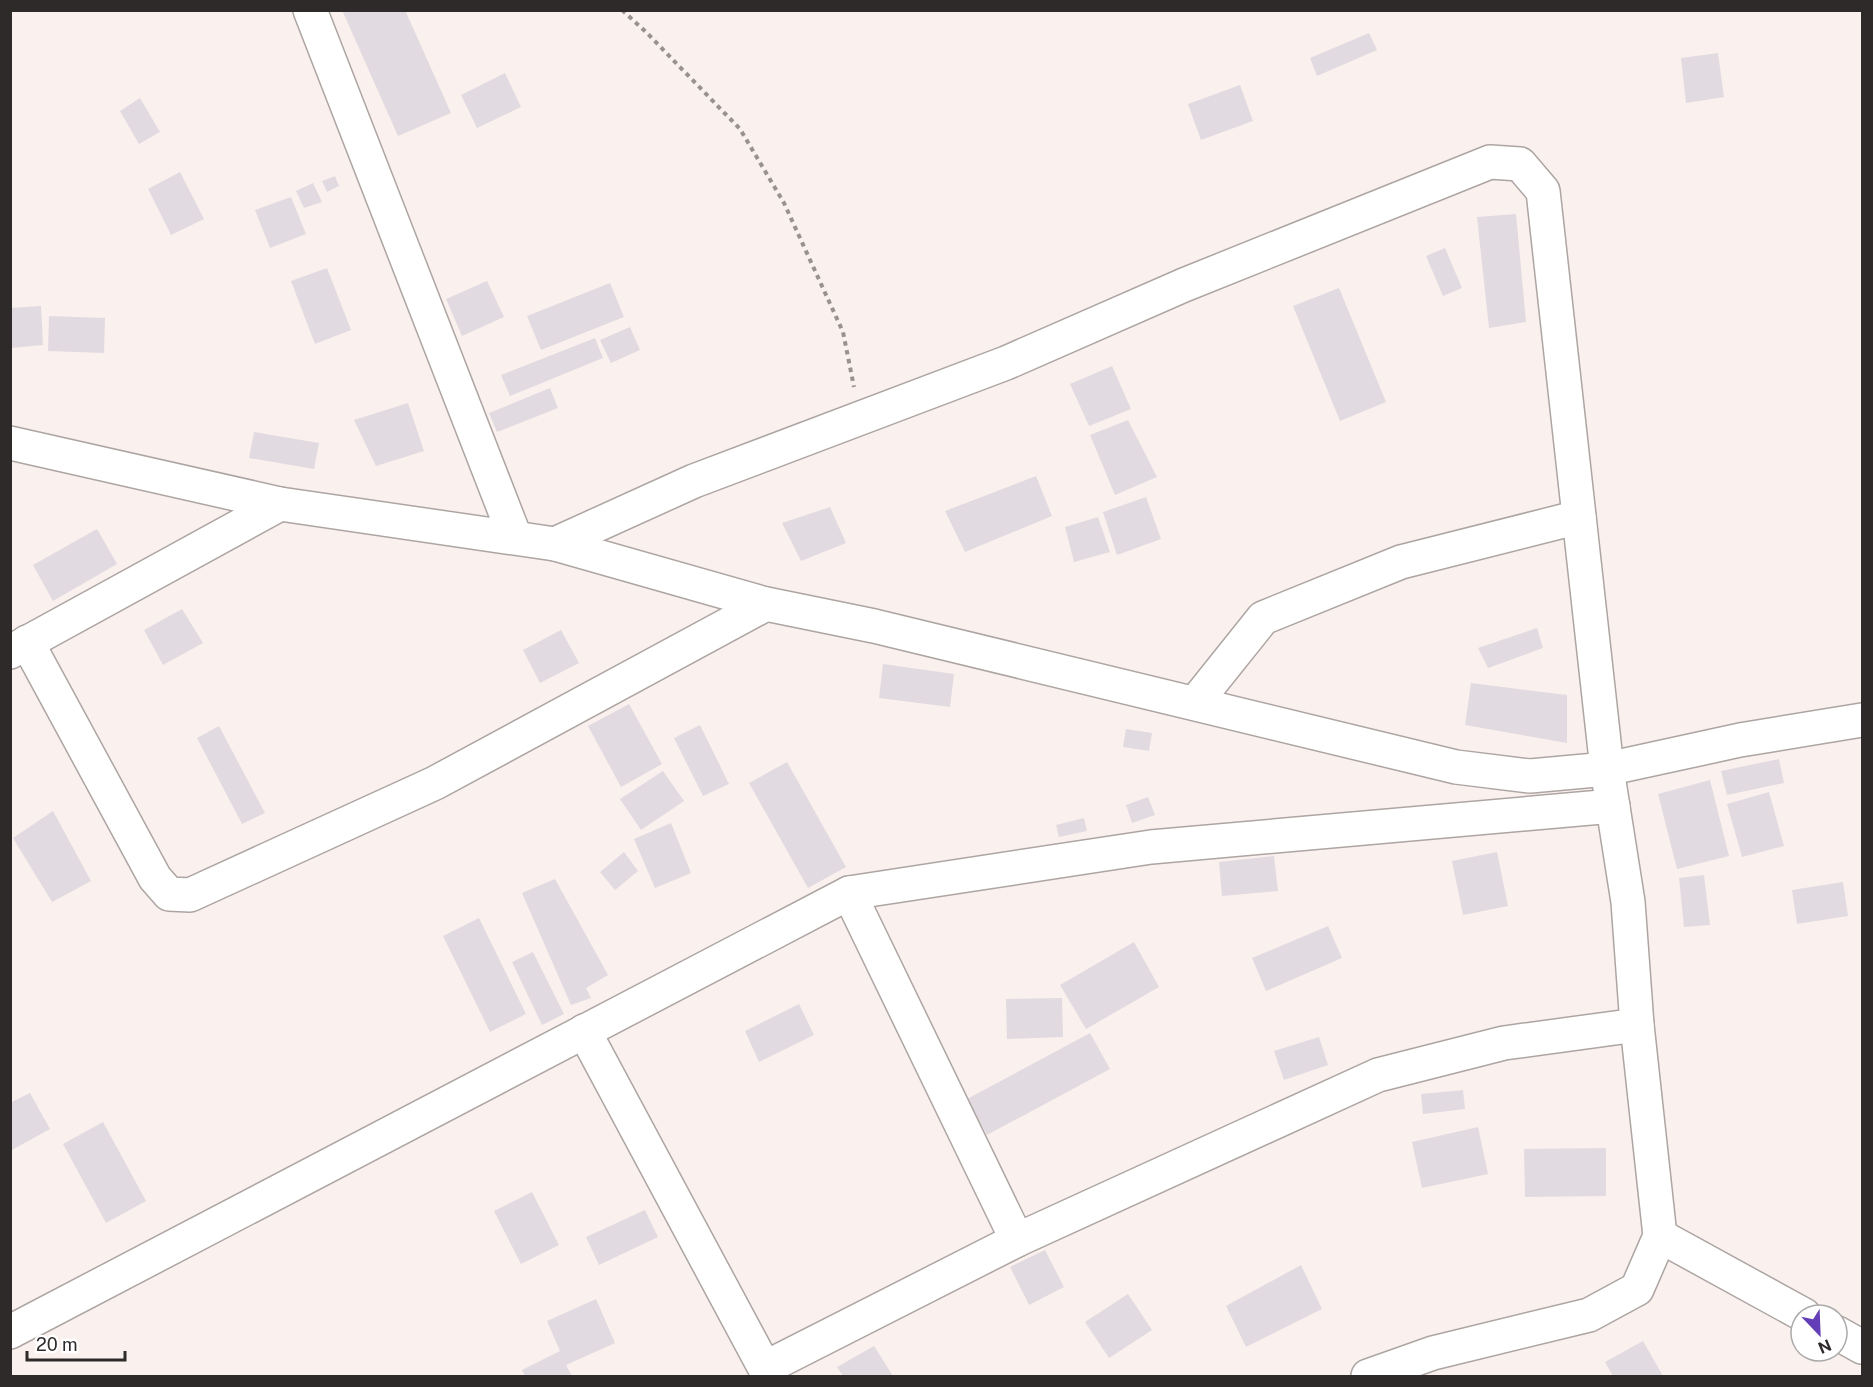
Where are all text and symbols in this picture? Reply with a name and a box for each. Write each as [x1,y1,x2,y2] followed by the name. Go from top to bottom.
[1789,1303,1849,1363] north arrow
[27,1324,124,1362] scale bar
[36,1334,78,1355] text: 20 m
[1815,1335,1834,1358] text: N

